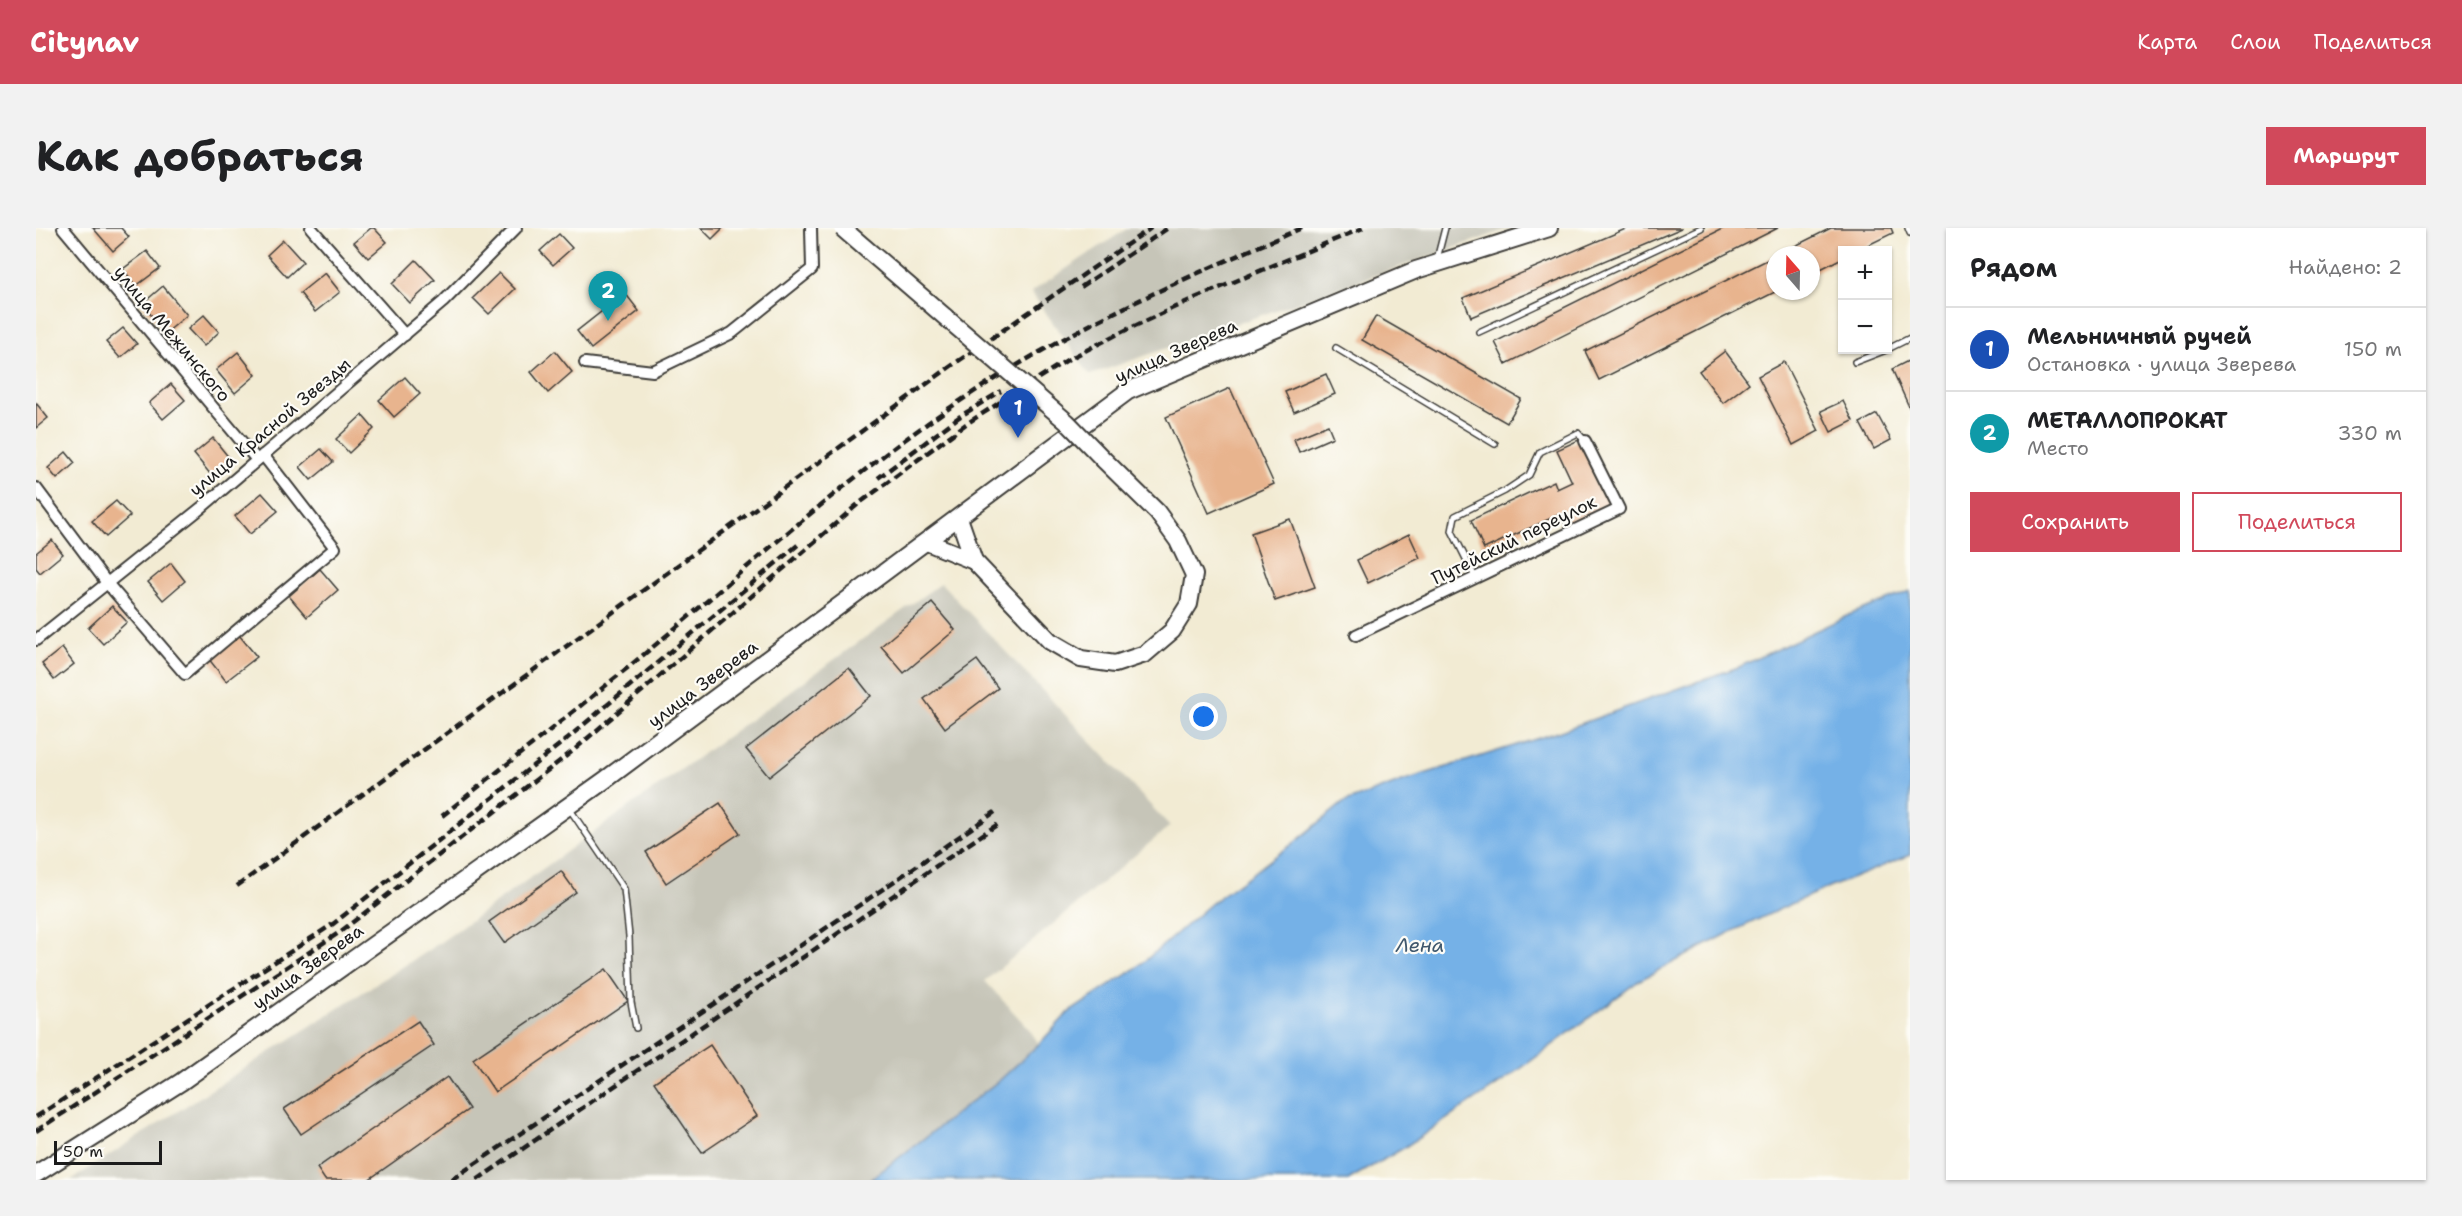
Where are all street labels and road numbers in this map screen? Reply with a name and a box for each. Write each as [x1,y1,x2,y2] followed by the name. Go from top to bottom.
[108,261,236,407] street label: улица Межинского
[1111,313,1241,389] street label: улица Зверева
[184,352,356,502] street label: улица Красной Звезды
[1428,489,1601,590] street label: Путейский переулок
[643,635,763,733] street label: улица Зверева
[248,919,368,1015] street label: улица Зверева

